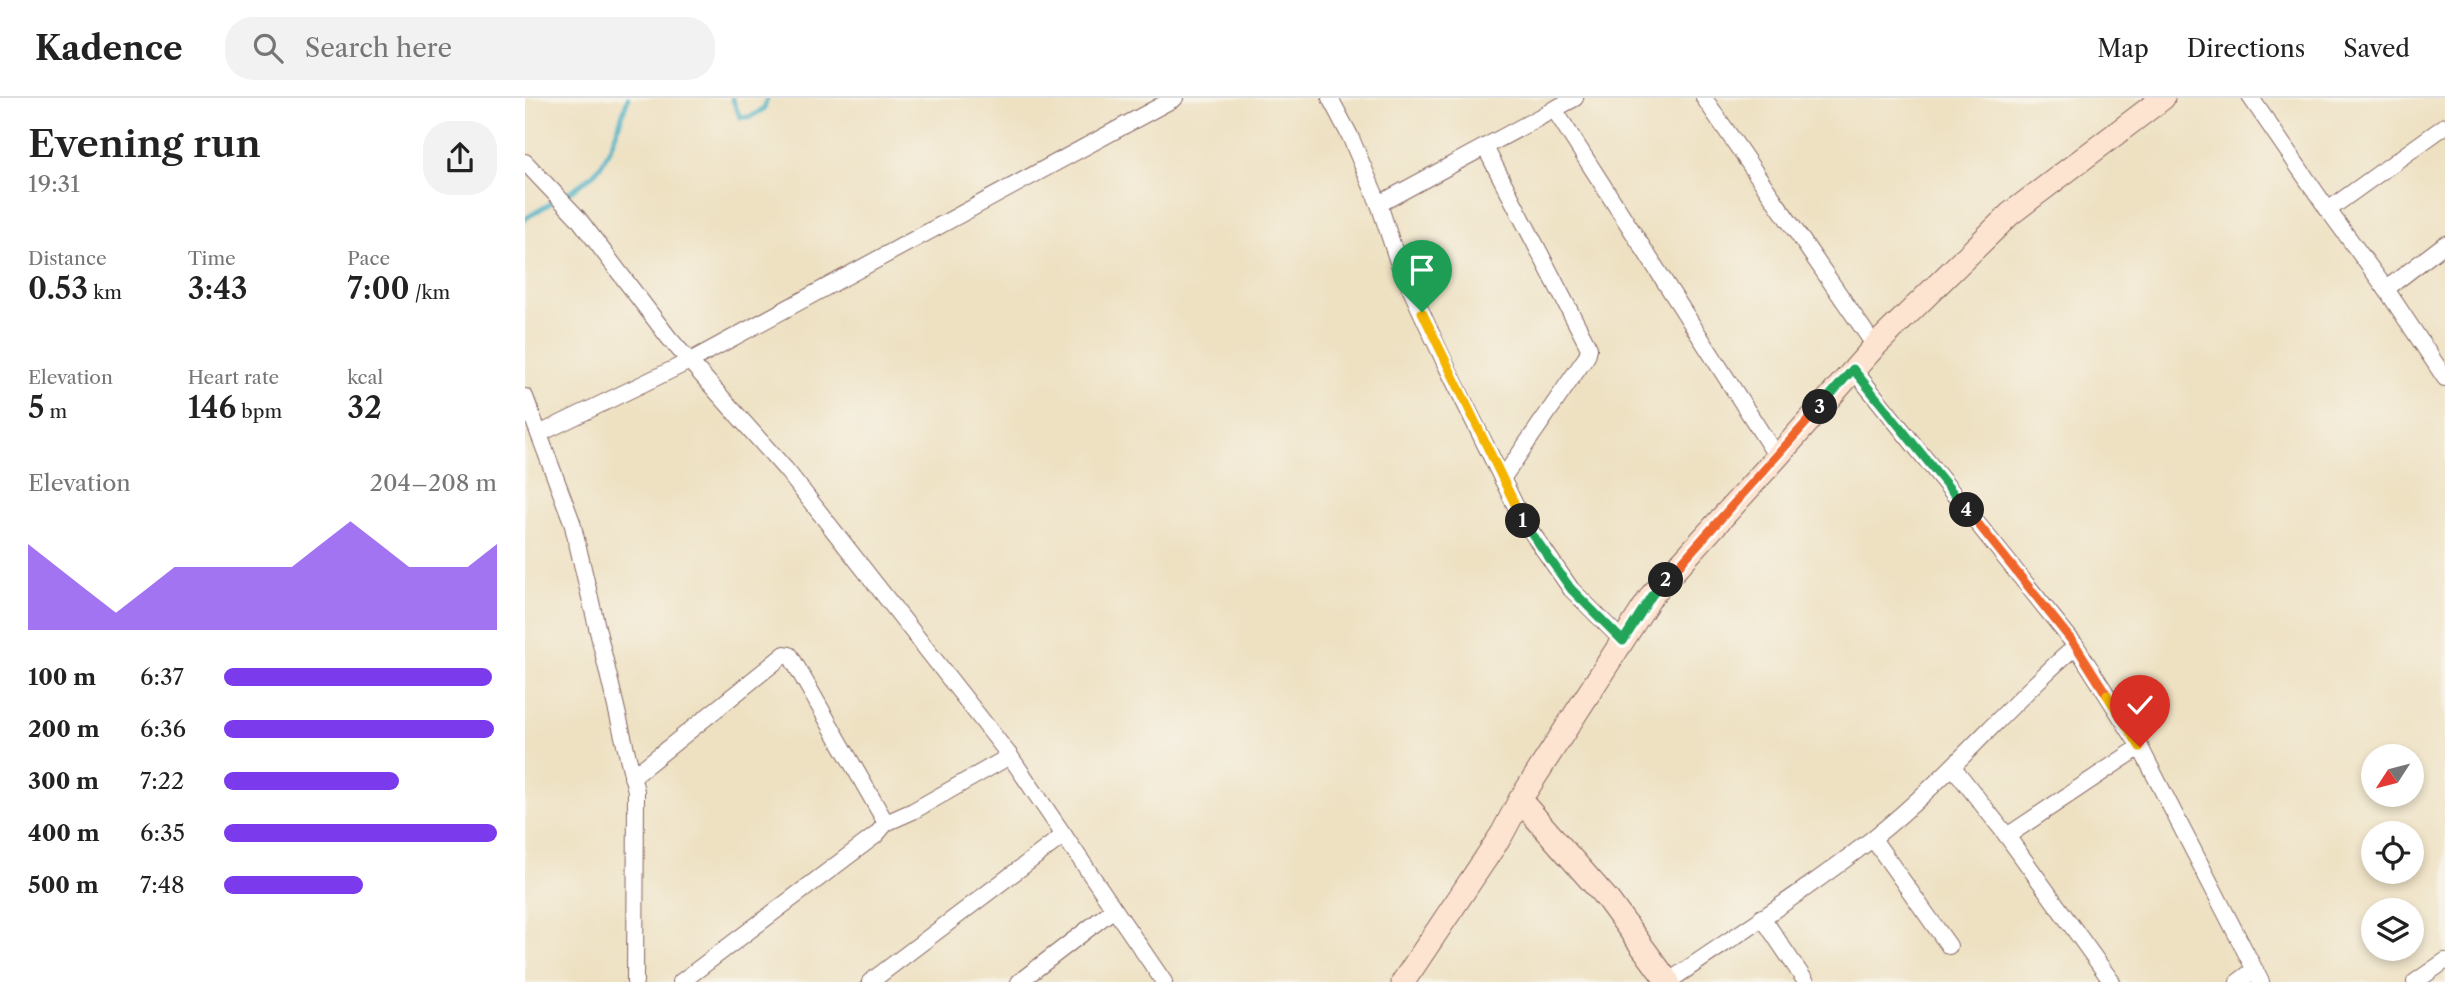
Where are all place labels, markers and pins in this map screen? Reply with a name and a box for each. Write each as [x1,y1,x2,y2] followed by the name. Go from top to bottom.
[1392,240,1452,312] pin
[1803,390,1837,424] pin: 3
[1949,492,1985,528] pin: 4
[1506,504,1541,538] pin: 1
[1649,562,1683,598] pin: 2
[2110,675,2170,747] pin

